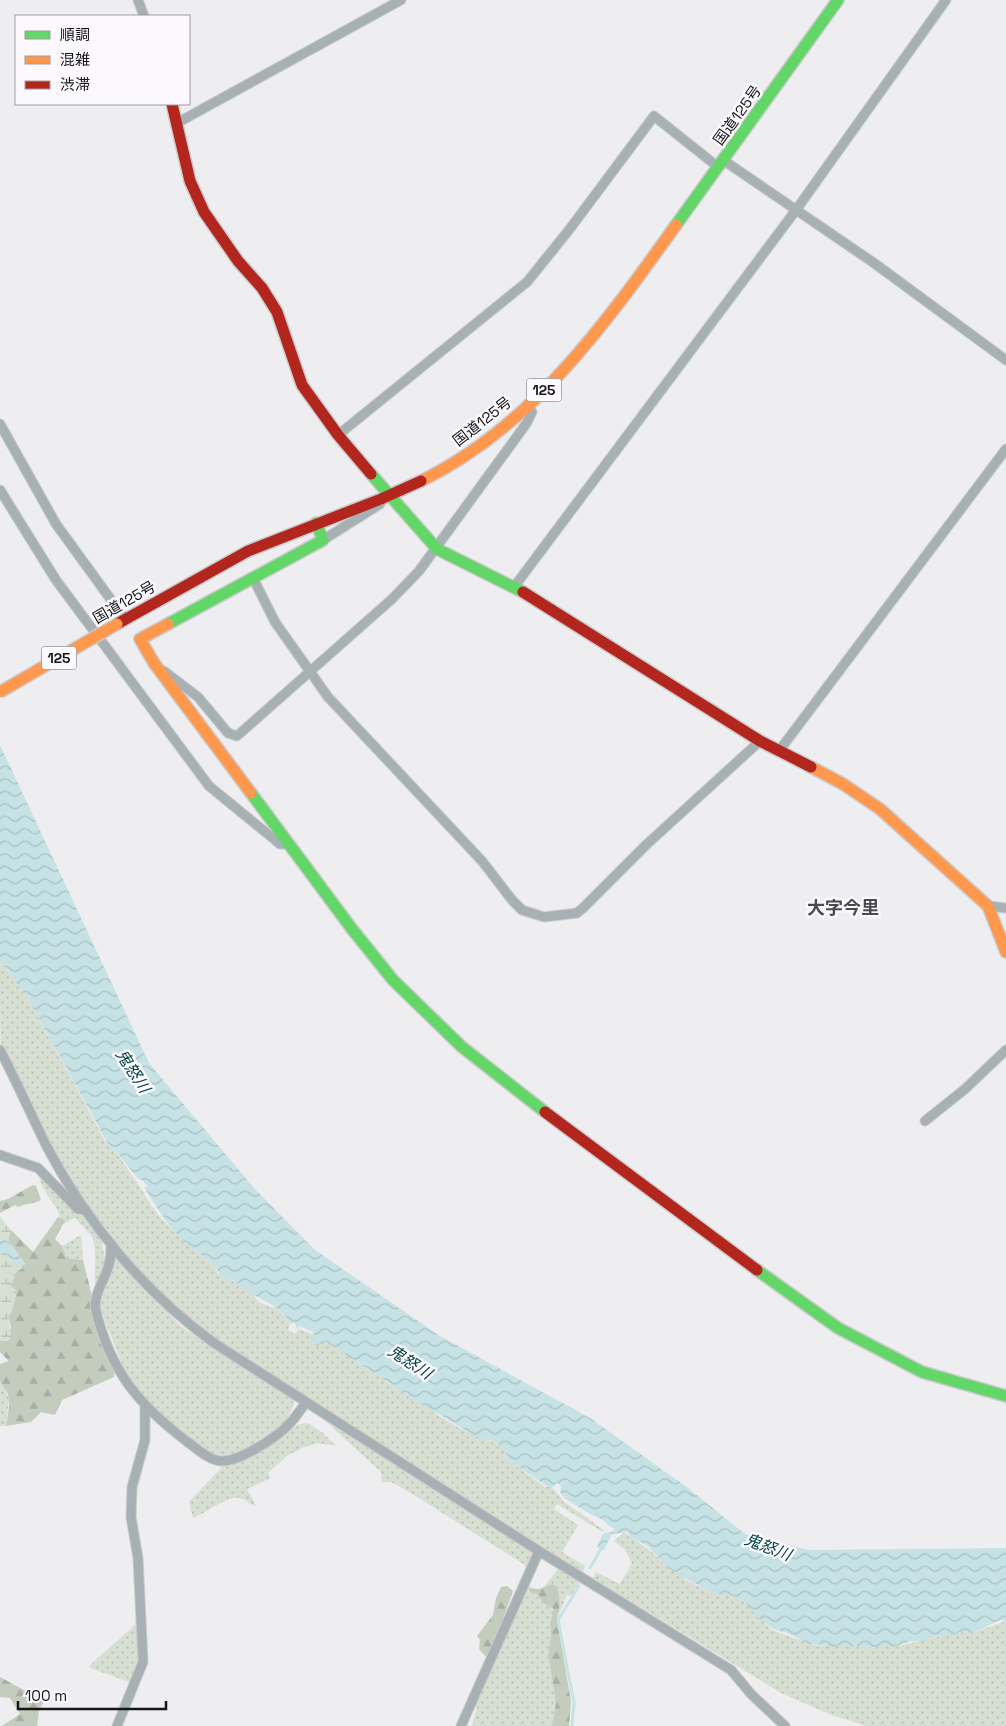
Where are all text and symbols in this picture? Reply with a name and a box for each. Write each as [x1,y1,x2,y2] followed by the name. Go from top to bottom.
[15,15,190,105] legend
[60,25,90,44] text: 順調
[60,50,90,69] text: 混雑
[60,75,90,94] text: 渋滞
[709,81,765,149] street label: 国道125号
[526,378,562,402] road number: 125
[449,392,515,450] street label: 国道125号
[89,576,159,628] street label: 国道125号
[42,646,76,670] road number: 125
[807,896,879,919] district label: 大字今里
[111,1045,156,1099] water label: 鬼怒川
[384,1340,438,1385] water label: 鬼怒川
[742,1529,796,1566] water label: 鬼怒川
[18,1678,165,1710] scale bar
[25,1686,67,1705] text: 100 m

